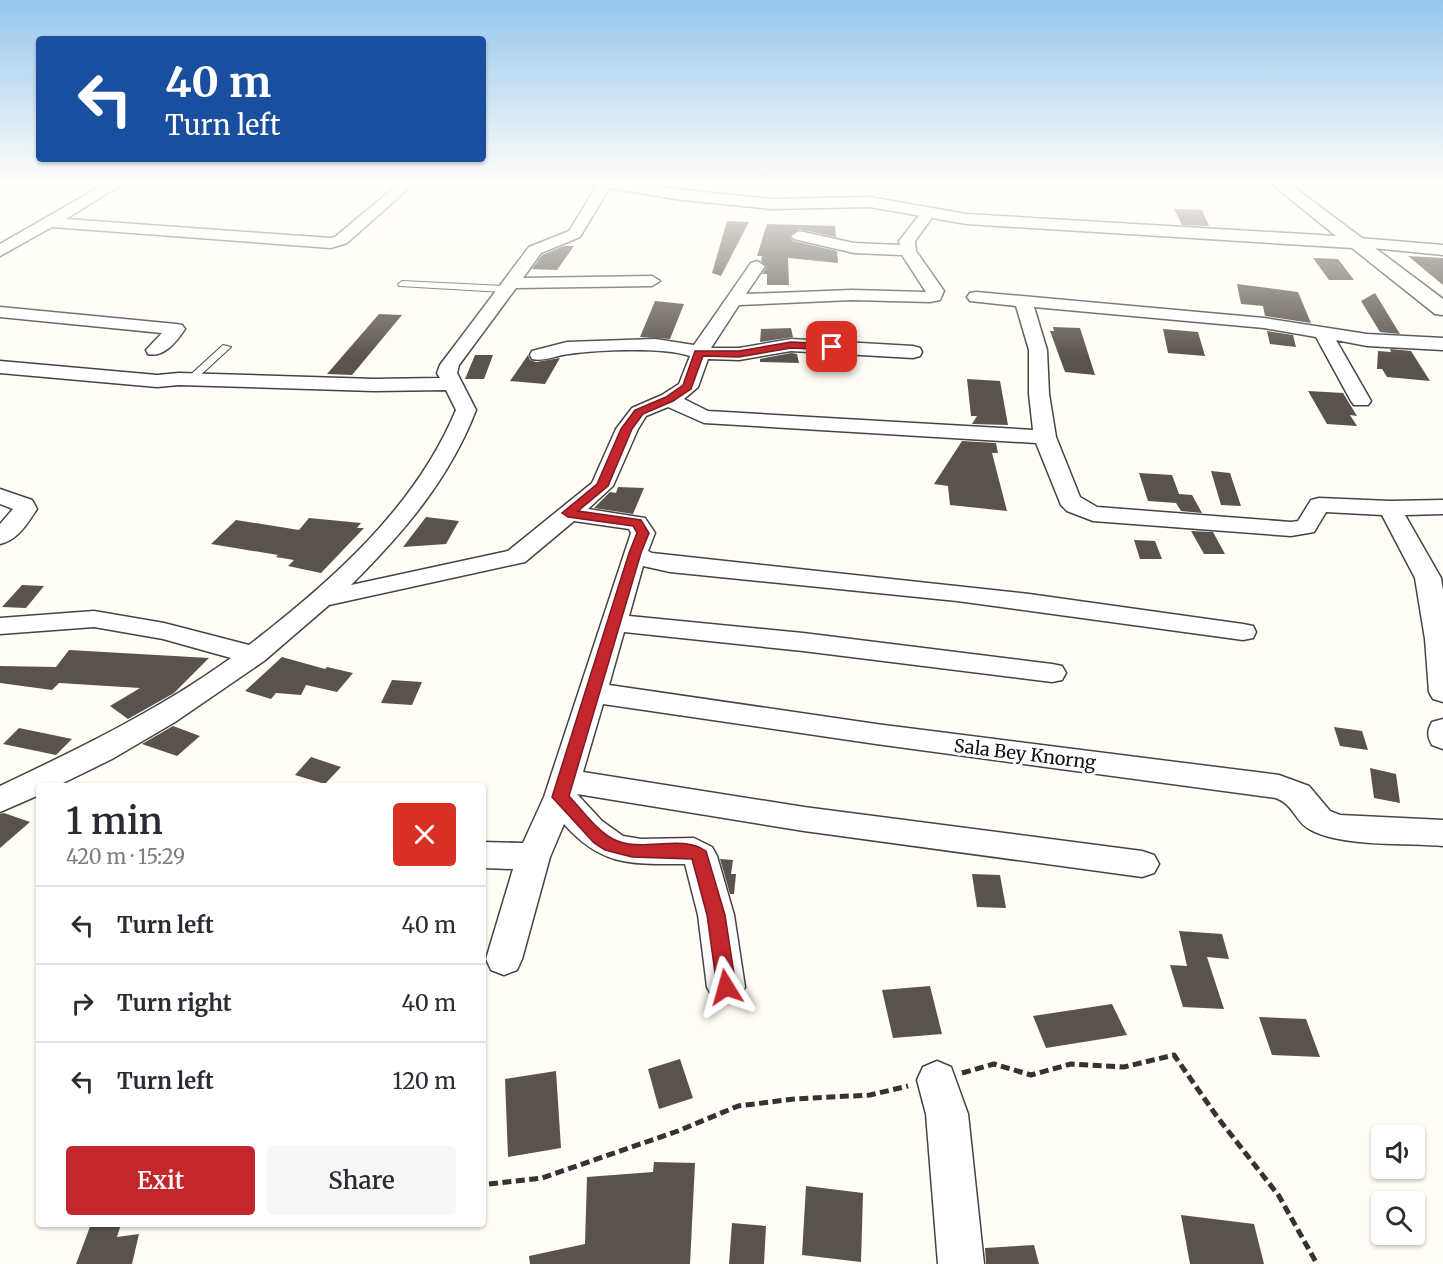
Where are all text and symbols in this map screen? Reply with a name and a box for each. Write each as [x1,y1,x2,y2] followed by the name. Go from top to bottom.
[165,56,271,108] text: 40 m
[66,60,144,138] icon: left
[165,108,280,142] text: Turn left
[806,321,857,372] pin
[815,330,848,363] icon: arrive
[953,734,1097,774] street label: Sala Bey Knorng
[66,799,163,844] text: 1 min
[393,803,456,866] button: close
[66,844,185,869] text: 420 m · 15:29
[66,909,99,942] icon: left
[117,911,214,939] text: Turn left
[401,911,456,939] text: 40 m
[694,955,758,1019] position arrow
[66,987,99,1020] icon: right
[117,989,231,1017] text: Turn right
[401,989,456,1017] text: 40 m
[66,1065,99,1098] icon: left
[117,1067,214,1095] text: Turn left
[392,1067,456,1095] text: 120 m
[1371,1125,1425,1245] map controls
[1371,1125,1425,1179] button: sound
[66,1146,255,1215] button: Exit
[267,1146,456,1215] button: Share
[1371,1191,1425,1245] button: search

